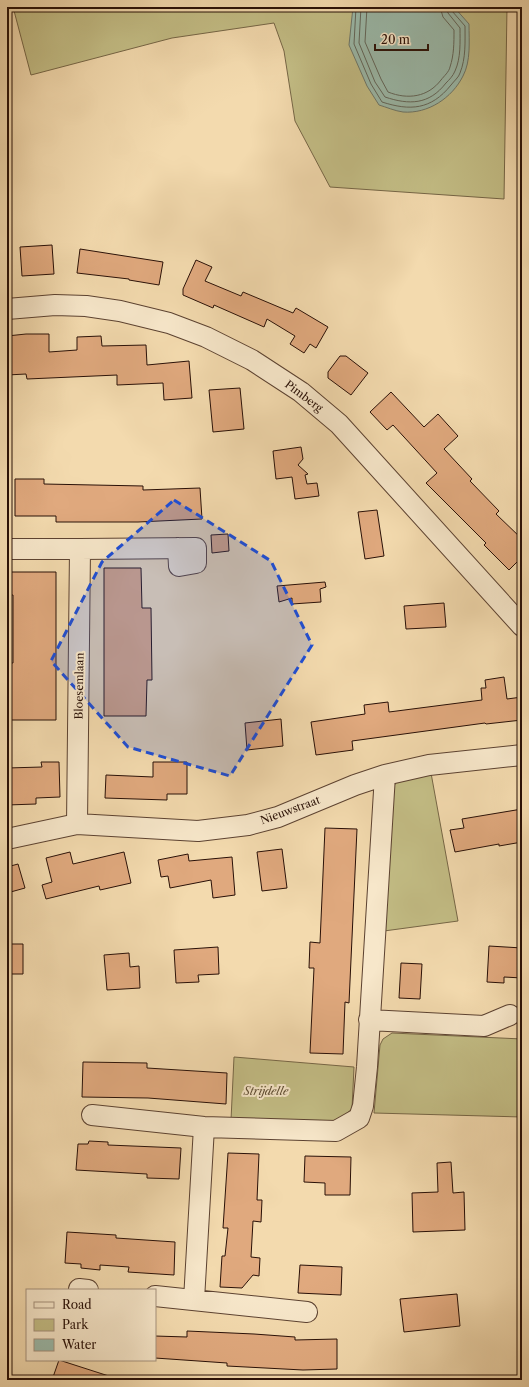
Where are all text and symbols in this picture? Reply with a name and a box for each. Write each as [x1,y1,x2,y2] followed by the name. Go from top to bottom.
[375,26,428,52] scale bar
[381,32,410,47] text: 20 m
[282,377,326,415] street label: Pimberg
[71,652,87,719] street label: Bloesemlaan
[258,793,322,827] street label: Nieuwstraat
[243,1084,289,1098] park label: Strijdelle
[26,1289,156,1361] legend
[62,1297,92,1312] text: Road
[62,1317,89,1332] text: Park
[61,1337,96,1352] text: Water

